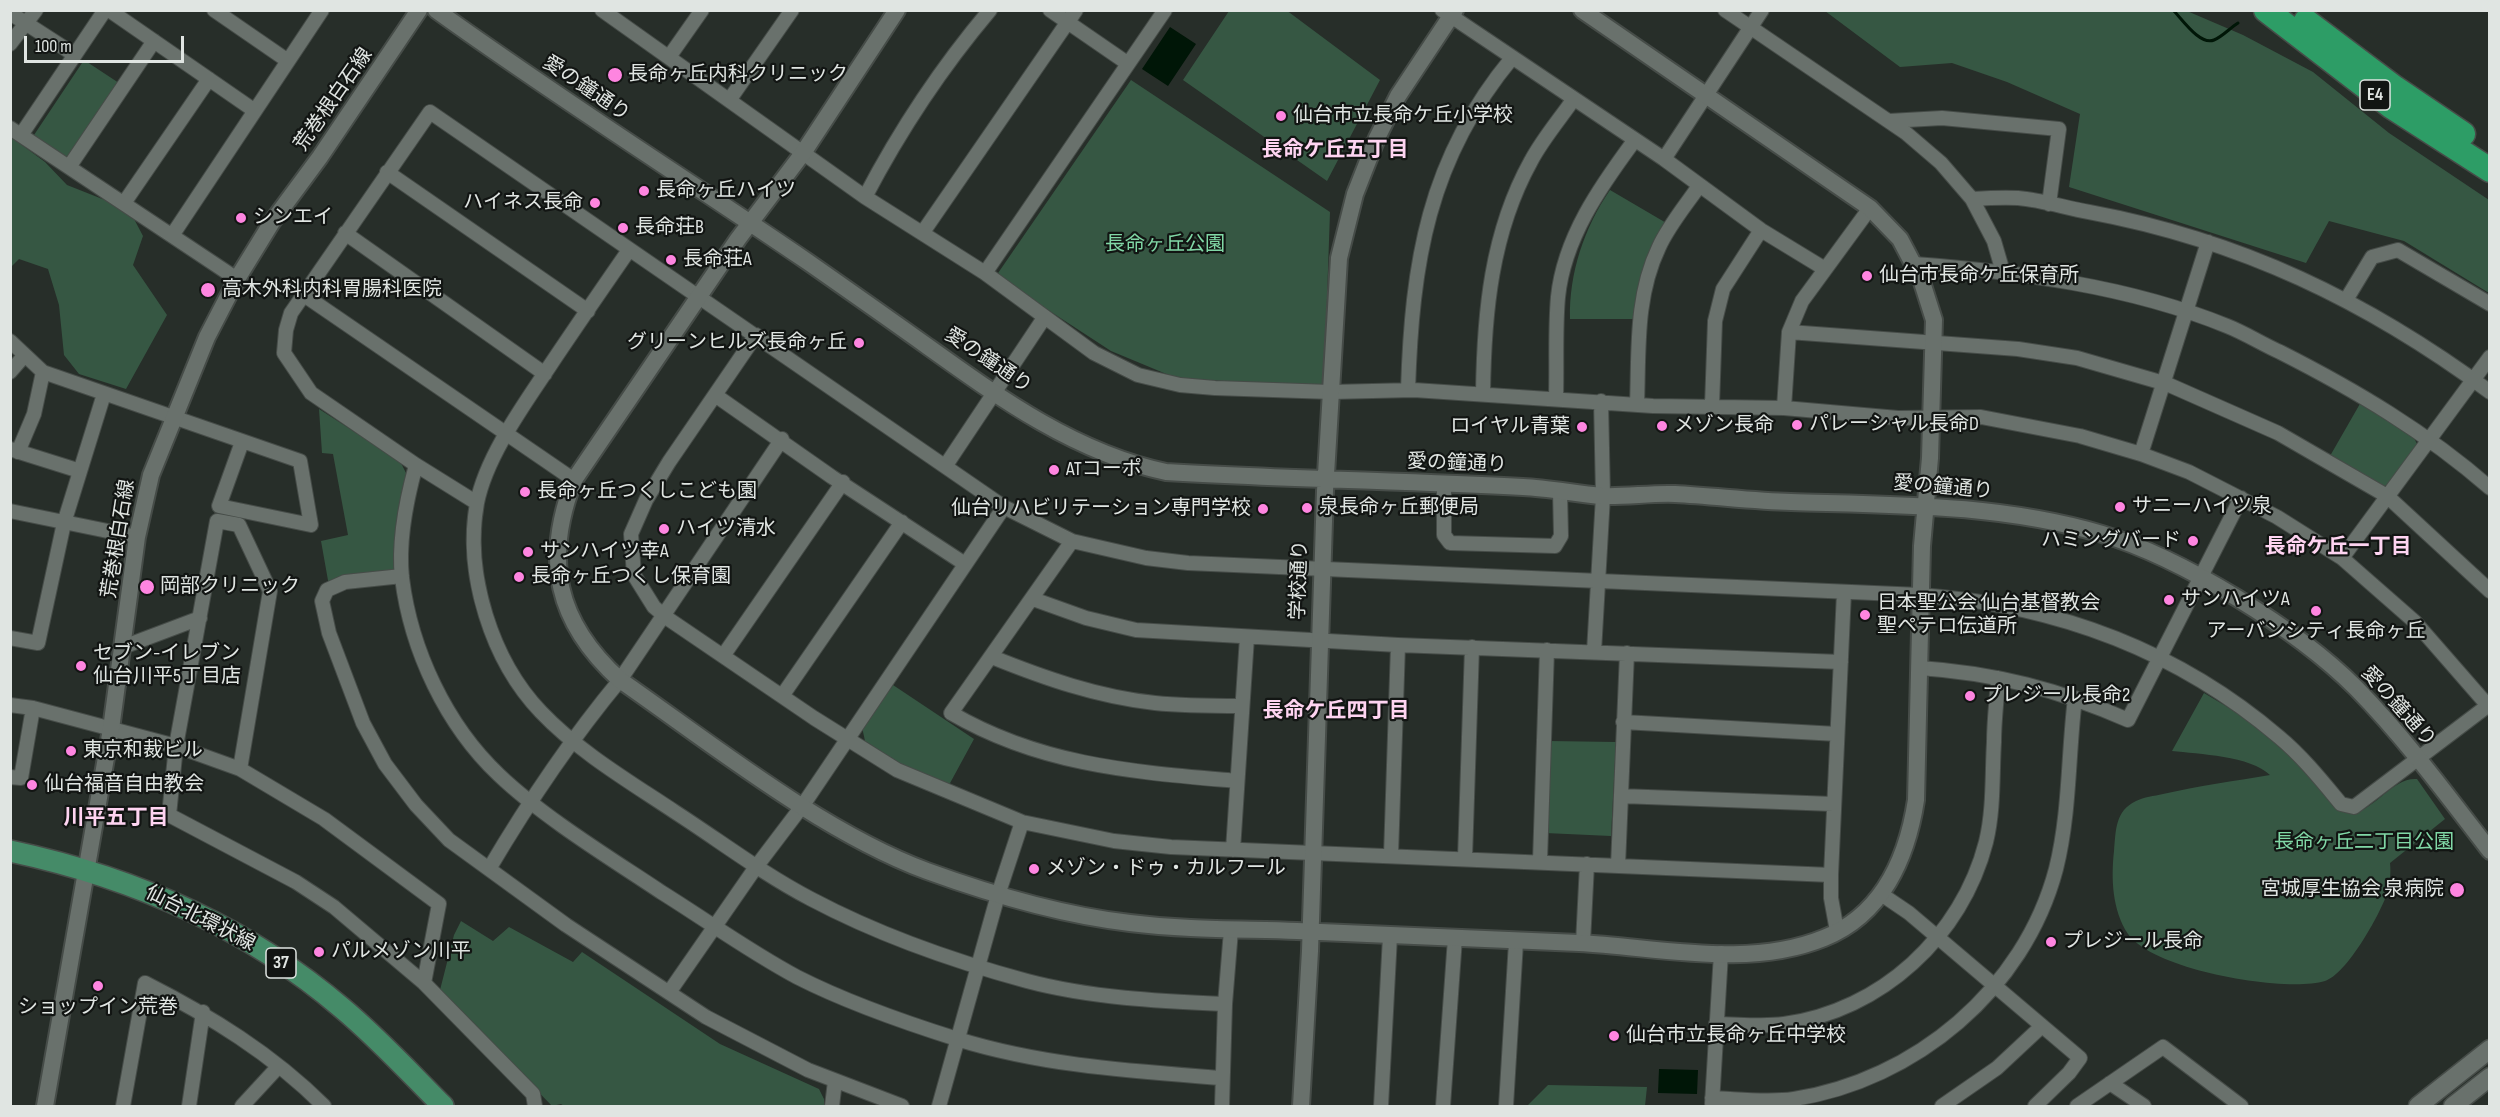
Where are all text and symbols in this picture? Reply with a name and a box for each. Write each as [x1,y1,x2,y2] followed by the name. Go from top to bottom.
[27,24,188,62] scale bar
[35,36,72,57] text: 100 m
[290,44,378,156] street label: 荒巻根白石線
[538,51,634,127] street label: 愛の鐘通り
[628,63,848,87] place label: 長命ヶ丘内科クリニック
[606,66,624,84] marker: 長命ヶ丘内科クリニック
[2360,80,2390,110] road number: E4
[1293,104,1513,128] place label: 仙台市立長命ケ丘小学校
[1274,109,1288,123] marker: 仙台市立長命ケ丘小学校
[1262,138,1408,164] district label: 長命ケ丘五丁目
[656,179,796,203] place label: 長命ヶ丘ハイツ
[637,184,651,198] marker: 長命ヶ丘ハイツ
[463,191,583,215] place label: ハイネス長命
[588,196,602,210] marker: ハイネス長命
[253,206,333,230] place label: シンエイ
[234,211,248,225] marker: シンエイ
[635,216,704,240] place label: 長命荘B
[616,221,630,235] marker: 長命荘B
[1105,233,1225,257] park label: 長命ヶ丘公園
[683,248,752,272] place label: 長命荘A
[664,253,678,267] marker: 長命荘A
[1879,264,2079,288] place label: 仙台市長命ケ丘保育所
[1860,269,1874,283] marker: 仙台市長命ケ丘保育所
[222,278,442,302] place label: 高木外科内科胃腸科医院
[199,281,217,299] marker: 高木外科内科胃腸科医院
[940,323,1036,399] street label: 愛の鐘通り
[627,331,847,355] place label: グリーンヒルズ長命ヶ丘
[852,336,866,350] marker: グリーンヒルズ長命ヶ丘
[1809,413,1979,437] place label: パレーシャル長命D
[1674,414,1774,438] place label: メゾン長命
[1450,415,1570,439] place label: ロイヤル青葉
[1790,418,1804,432] marker: パレーシャル長命D
[1655,419,1669,433] marker: メゾン長命
[1575,420,1589,434] marker: ロイヤル青葉
[1407,450,1507,478] street label: 愛の鐘通り
[1066,458,1142,482] place label: ATコーポ
[1047,463,1061,477] marker: ATコーポ
[1892,472,1994,504] street label: 愛の鐘通り
[98,478,140,600] street label: 荒巻根白石線
[537,480,757,504] place label: 長命ヶ丘つくしこども園
[518,485,532,499] marker: 長命ヶ丘つくしこども園
[2132,495,2272,519] place label: サニーハイツ泉
[1319,496,1479,520] place label: 泉長命ヶ丘郵便局
[951,497,1251,521] place label: 仙台リハビリテーション専門学校
[2113,500,2127,514] marker: サニーハイツ泉
[1300,501,1314,515] marker: 泉長命ヶ丘郵便局
[1256,502,1270,516] marker: 仙台リハビリテーション専門学校
[676,517,776,541] place label: ハイツ清水
[657,522,671,536] marker: ハイツ清水
[2041,529,2181,553] place label: ハミングバード
[2186,534,2200,548] marker: ハミングバード
[2265,535,2411,561] district label: 長命ケ丘一丁目
[540,540,669,564] place label: サンハイツ幸A
[1287,540,1313,620] street label: 学校通り
[521,545,535,559] marker: サンハイツ幸A
[531,565,731,589] place label: 長命ヶ丘つくし保育園
[512,570,526,584] marker: 長命ヶ丘つくし保育園
[160,575,300,599] place label: 岡部クリニック
[138,578,156,596] marker: 岡部クリニック
[2181,588,2290,612] place label: サンハイツA
[1877,592,2100,639] place label: 日本聖公会 仙台基督教会 聖ペテロ伝道所
[2162,593,2176,607] marker: サンハイツA
[2309,604,2323,618] marker: アーバンシティ長命ヶ丘
[1858,608,1872,622] marker: 日本聖公会 仙台基督教会 聖ペテロ伝道所
[2207,620,2425,644] place label: アーバンシティ長命ヶ丘
[93,642,241,689] place label: セブン-イレブン 仙台川平5丁目店
[74,659,88,673] marker: セブン-イレブン 仙台川平5丁目店
[2356,662,2440,752] street label: 愛の鐘通り
[1982,684,2130,708] place label: プレジール長命2
[1963,689,1977,703] marker: プレジール長命2
[1263,699,1409,725] district label: 長命ケ丘四丁目
[83,739,203,763] place label: 東京和裁ビル
[64,744,78,758] marker: 東京和裁ビル
[44,773,204,797] place label: 仙台福音自由教会
[25,778,39,792] marker: 仙台福音自由教会
[64,806,168,832] district label: 川平五丁目
[2274,831,2454,855] park label: 長命ヶ丘二丁目公園
[1046,857,1286,881] place label: メゾン・ドゥ・カルフール
[1027,862,1041,876] marker: メゾン・ドゥ・カルフール
[2261,878,2444,902] place label: 宮城厚生協会 泉病院
[141,881,259,957] street label: 仙台北環状線
[2448,881,2466,899] marker: 宮城厚生協会 泉病院
[2063,930,2203,954] place label: プレジール長命
[2044,935,2058,949] marker: プレジール長命
[331,940,471,964] place label: パルメゾン川平
[312,945,326,959] marker: パルメゾン川平
[266,948,296,978] road number: 37
[91,979,105,993] marker: ショップイン荒巻
[18,996,178,1020] place label: ショップイン荒巻
[1626,1024,1846,1048] place label: 仙台市立長命ヶ丘中学校
[1607,1029,1621,1043] marker: 仙台市立長命ヶ丘中学校

